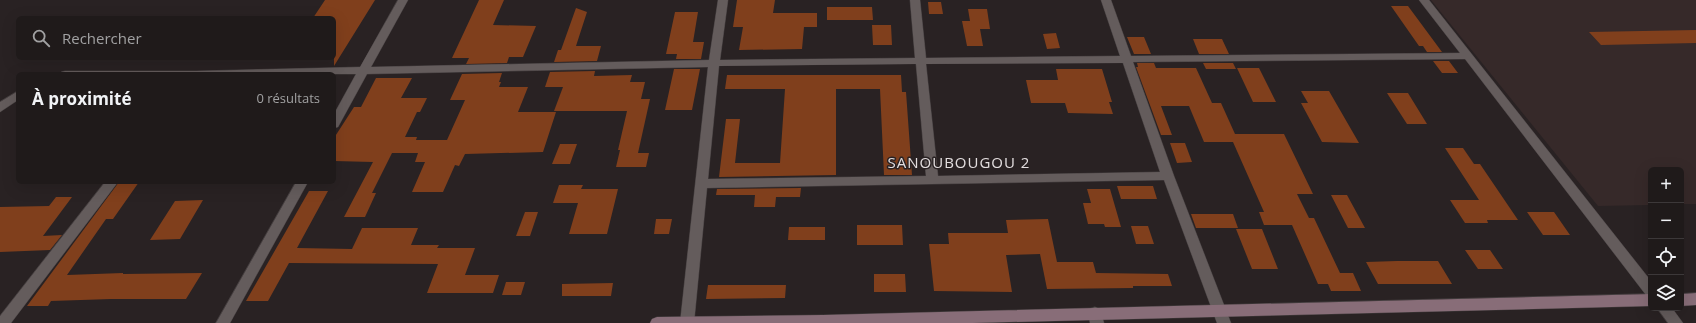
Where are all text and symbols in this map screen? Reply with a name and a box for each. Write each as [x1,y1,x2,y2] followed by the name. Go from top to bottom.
[16,16,336,60] search box
[30,27,52,49] icon: search
[62,28,142,48] text: Rechercher
[32,87,131,110] text: À proximité
[256,89,320,107] text: 0 résultats
[888,152,1030,172] district label: SANOUBOUGOU 2
[1648,167,1684,311] map controls
[1648,167,1684,203] button: +
[1648,203,1684,239] button: −
[1648,239,1684,275] button: locate
[1648,275,1684,311] button: layers

